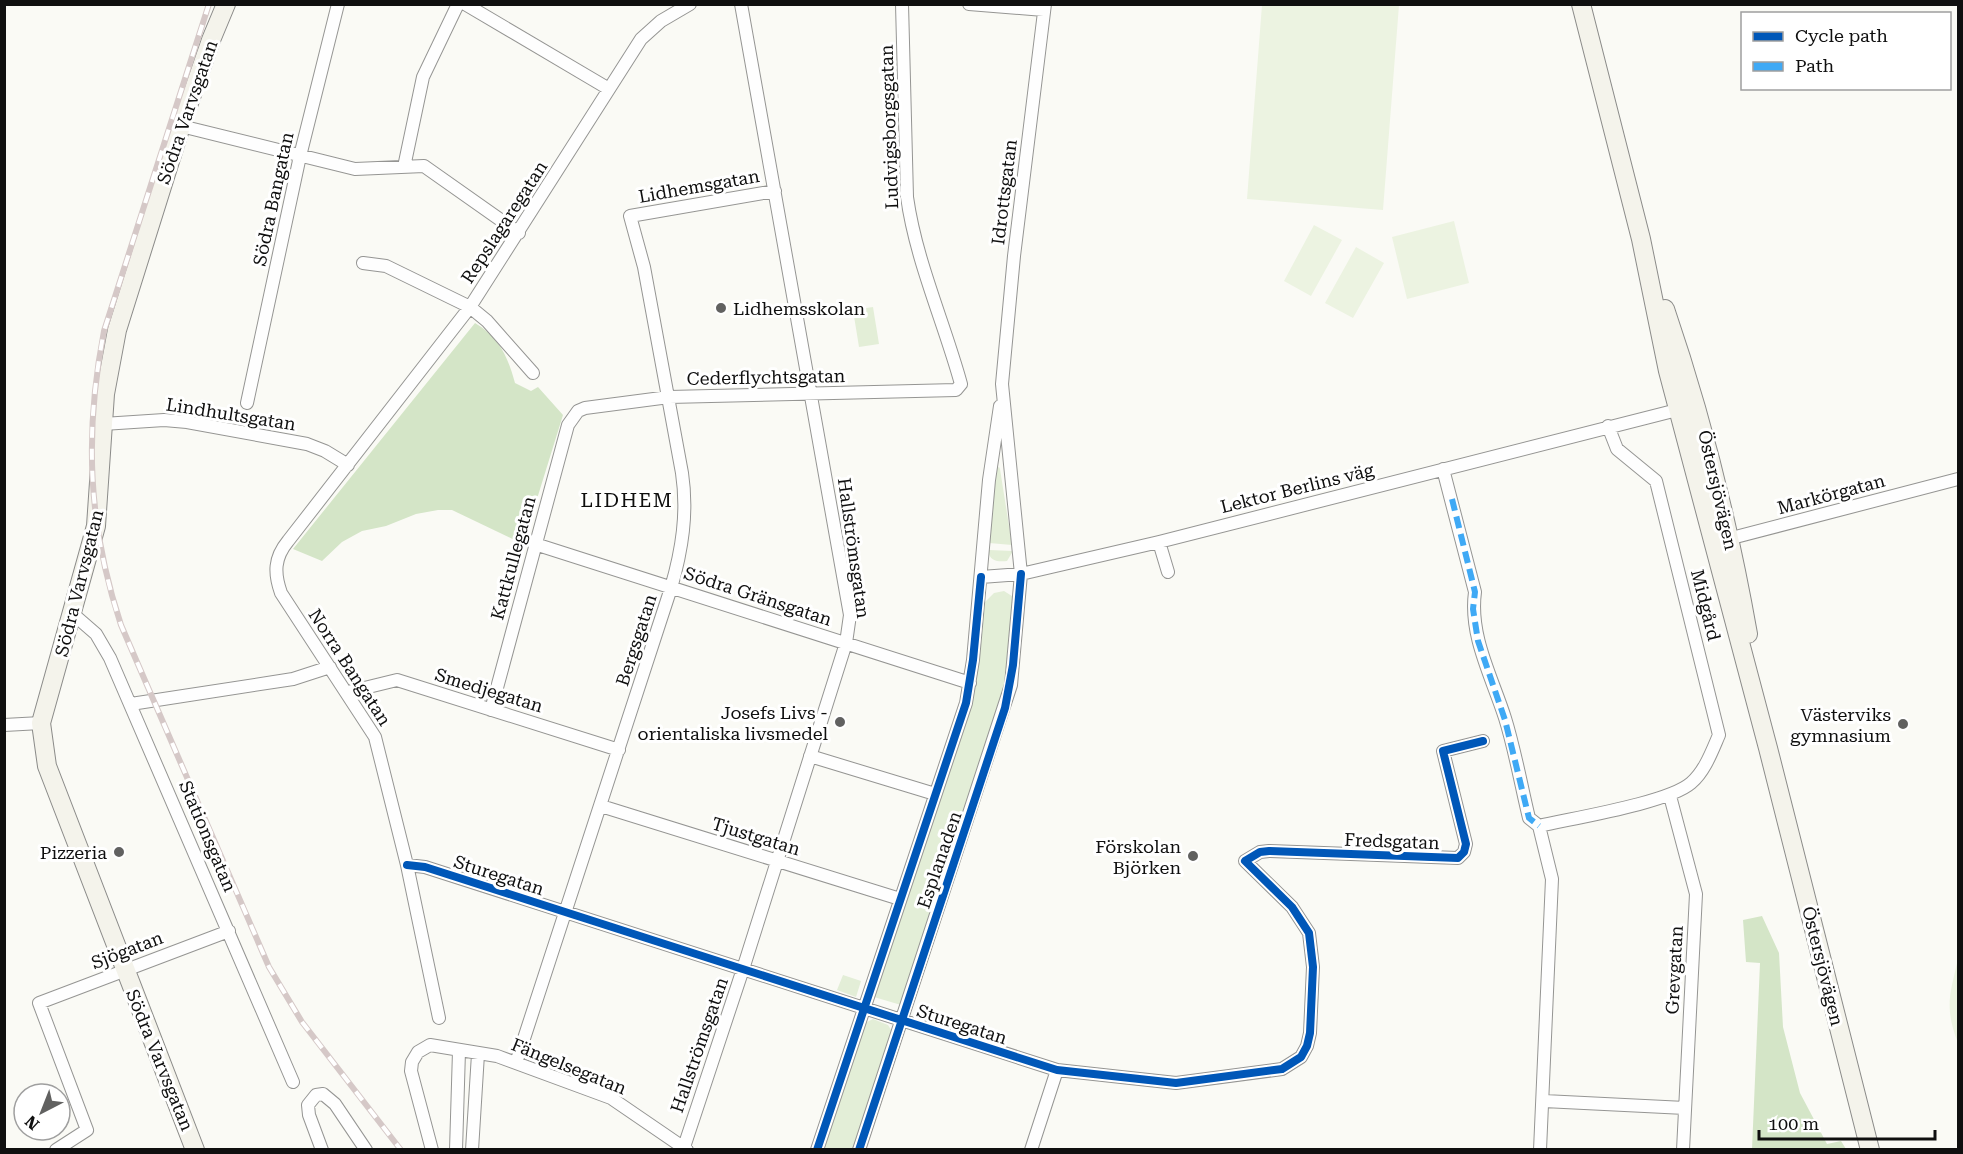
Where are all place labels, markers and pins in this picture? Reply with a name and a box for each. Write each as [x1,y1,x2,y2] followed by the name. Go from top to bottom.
[733,298,866,319] place label: Lidhemsskolan
[714,301,728,315] marker: Lidhemsskolan
[638,702,828,744] place label: Josefs Livs - orientaliska livsmedel
[1790,704,1891,746] place label: Västerviks gymnasium
[833,715,847,729] marker: Josefs Livs - orientaliska livsmedel
[1896,717,1910,731] marker: Västerviks gymnasium
[1095,836,1181,878] place label: Förskolan Björken
[40,842,107,863] place label: Pizzeria
[112,845,126,859] marker: Pizzeria
[1186,849,1200,863] marker: Förskolan Björken

